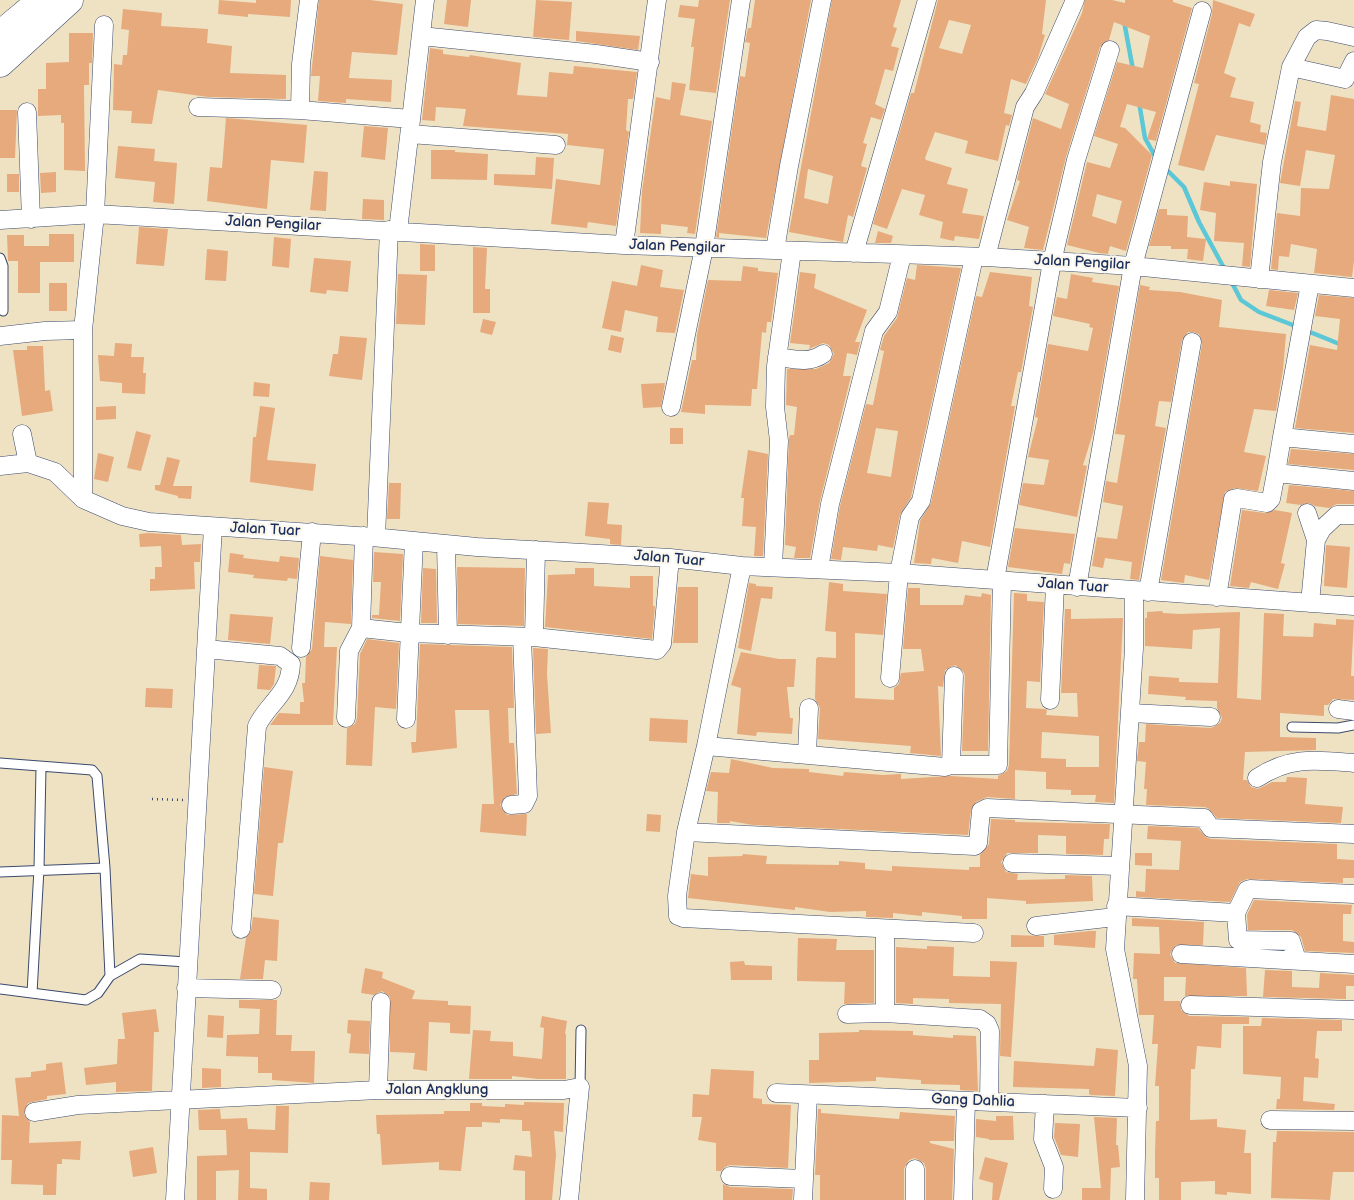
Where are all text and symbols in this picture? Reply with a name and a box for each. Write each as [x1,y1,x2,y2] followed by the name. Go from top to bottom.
[225,213,321,235] street label: Jalan Pengilar
[629,236,725,258] street label: Jalan Pengilar
[1034,252,1130,274] street label: Jalan Pengilar
[229,519,301,541] street label: Jalan Tuar
[633,547,705,571] street label: Jalan Tuar
[1037,575,1109,597] street label: Jalan Tuar
[386,1081,488,1099] street label: Jalan Angklung
[931,1091,1015,1111] street label: Gang Dahlia

